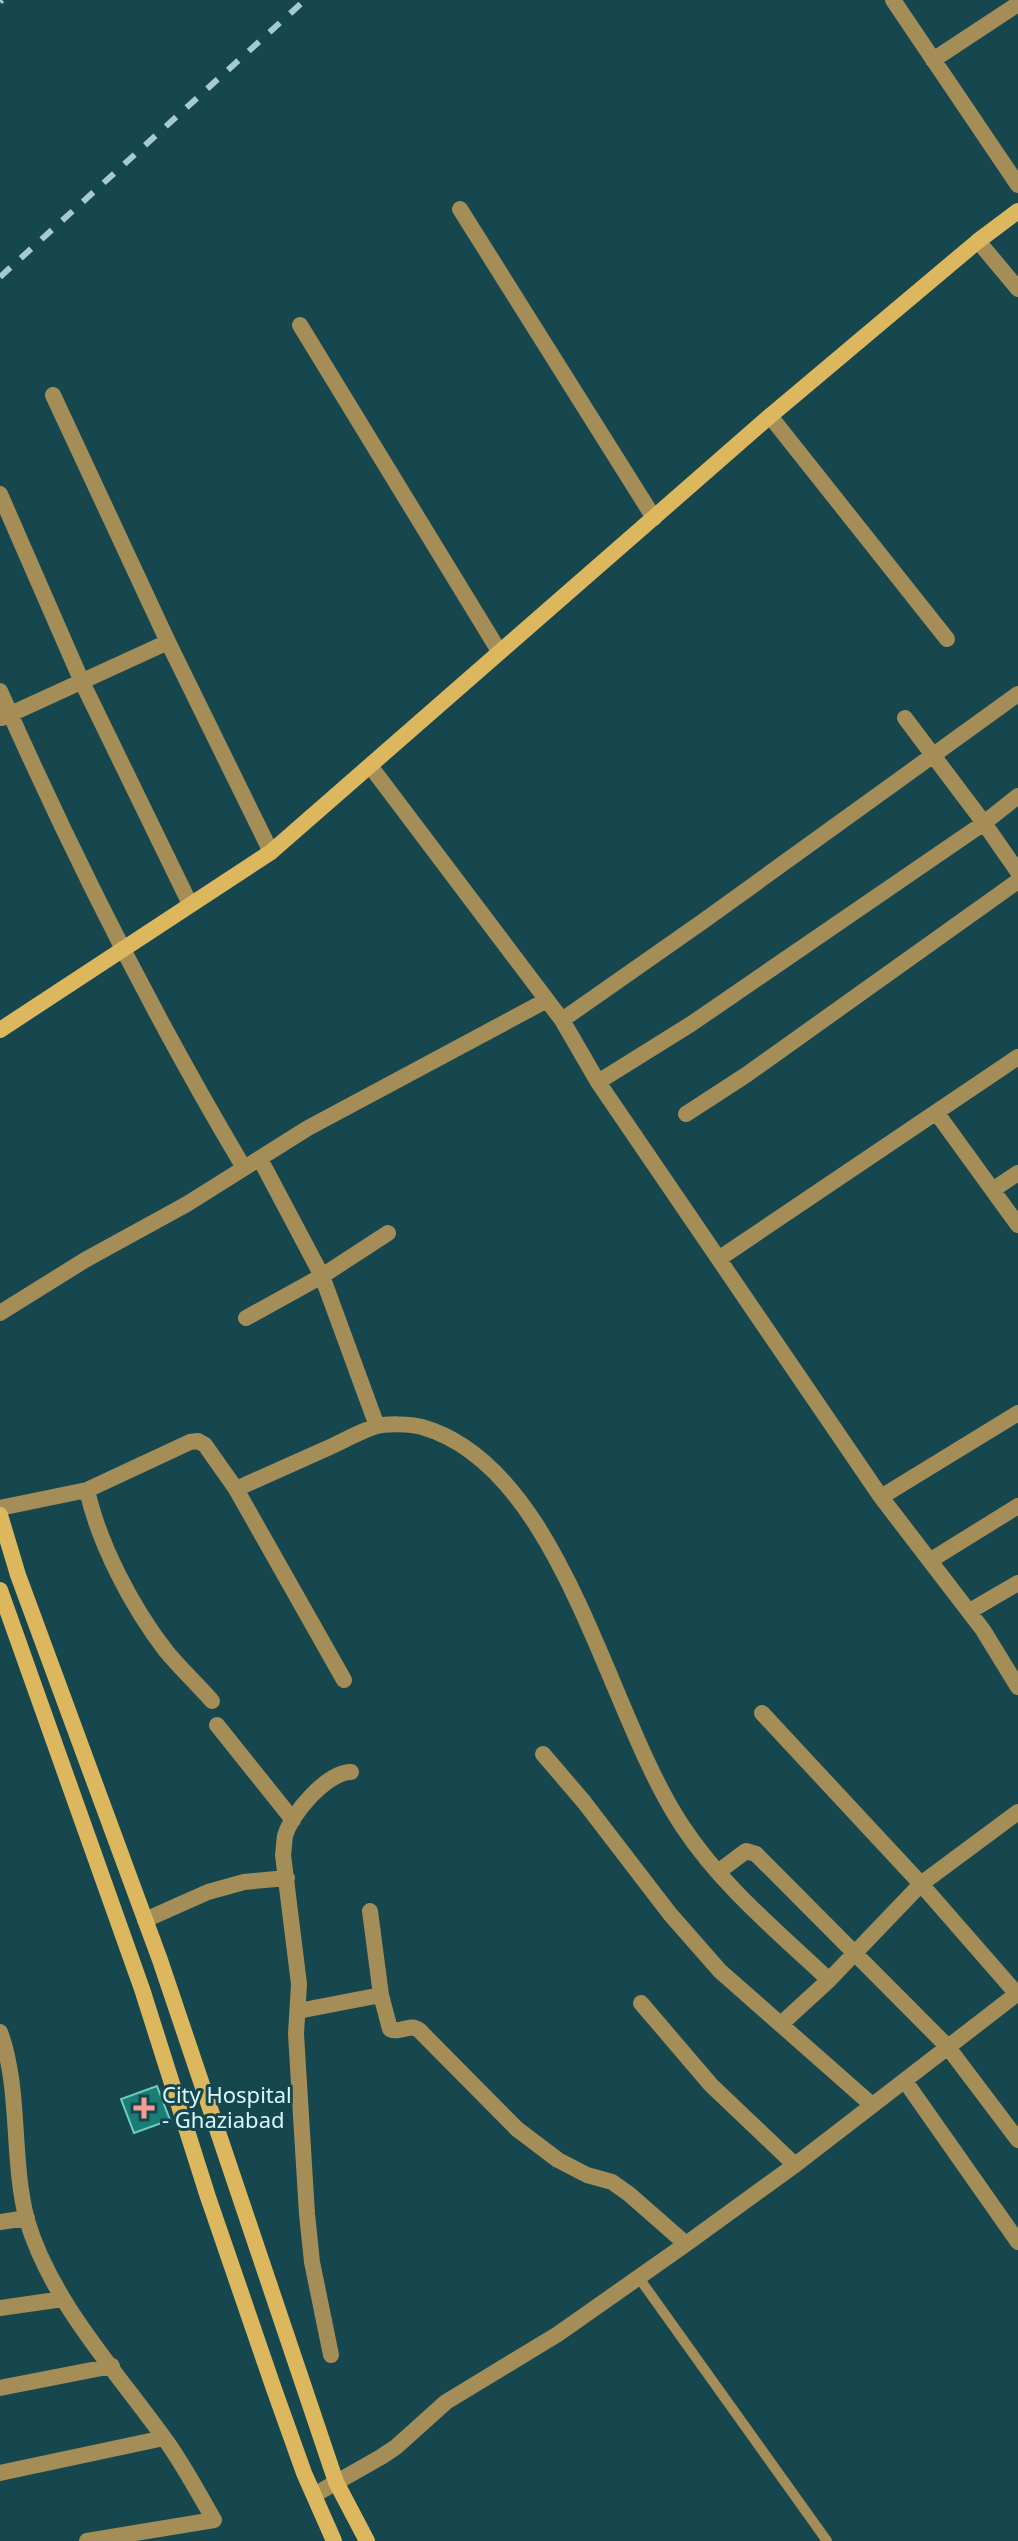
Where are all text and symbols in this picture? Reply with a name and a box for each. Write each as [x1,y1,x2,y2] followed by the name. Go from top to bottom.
[162,2079,292,2134] place label: City Hospital - Ghaziabad
[133,2097,155,2119] marker: City Hospital - Ghaziabad

